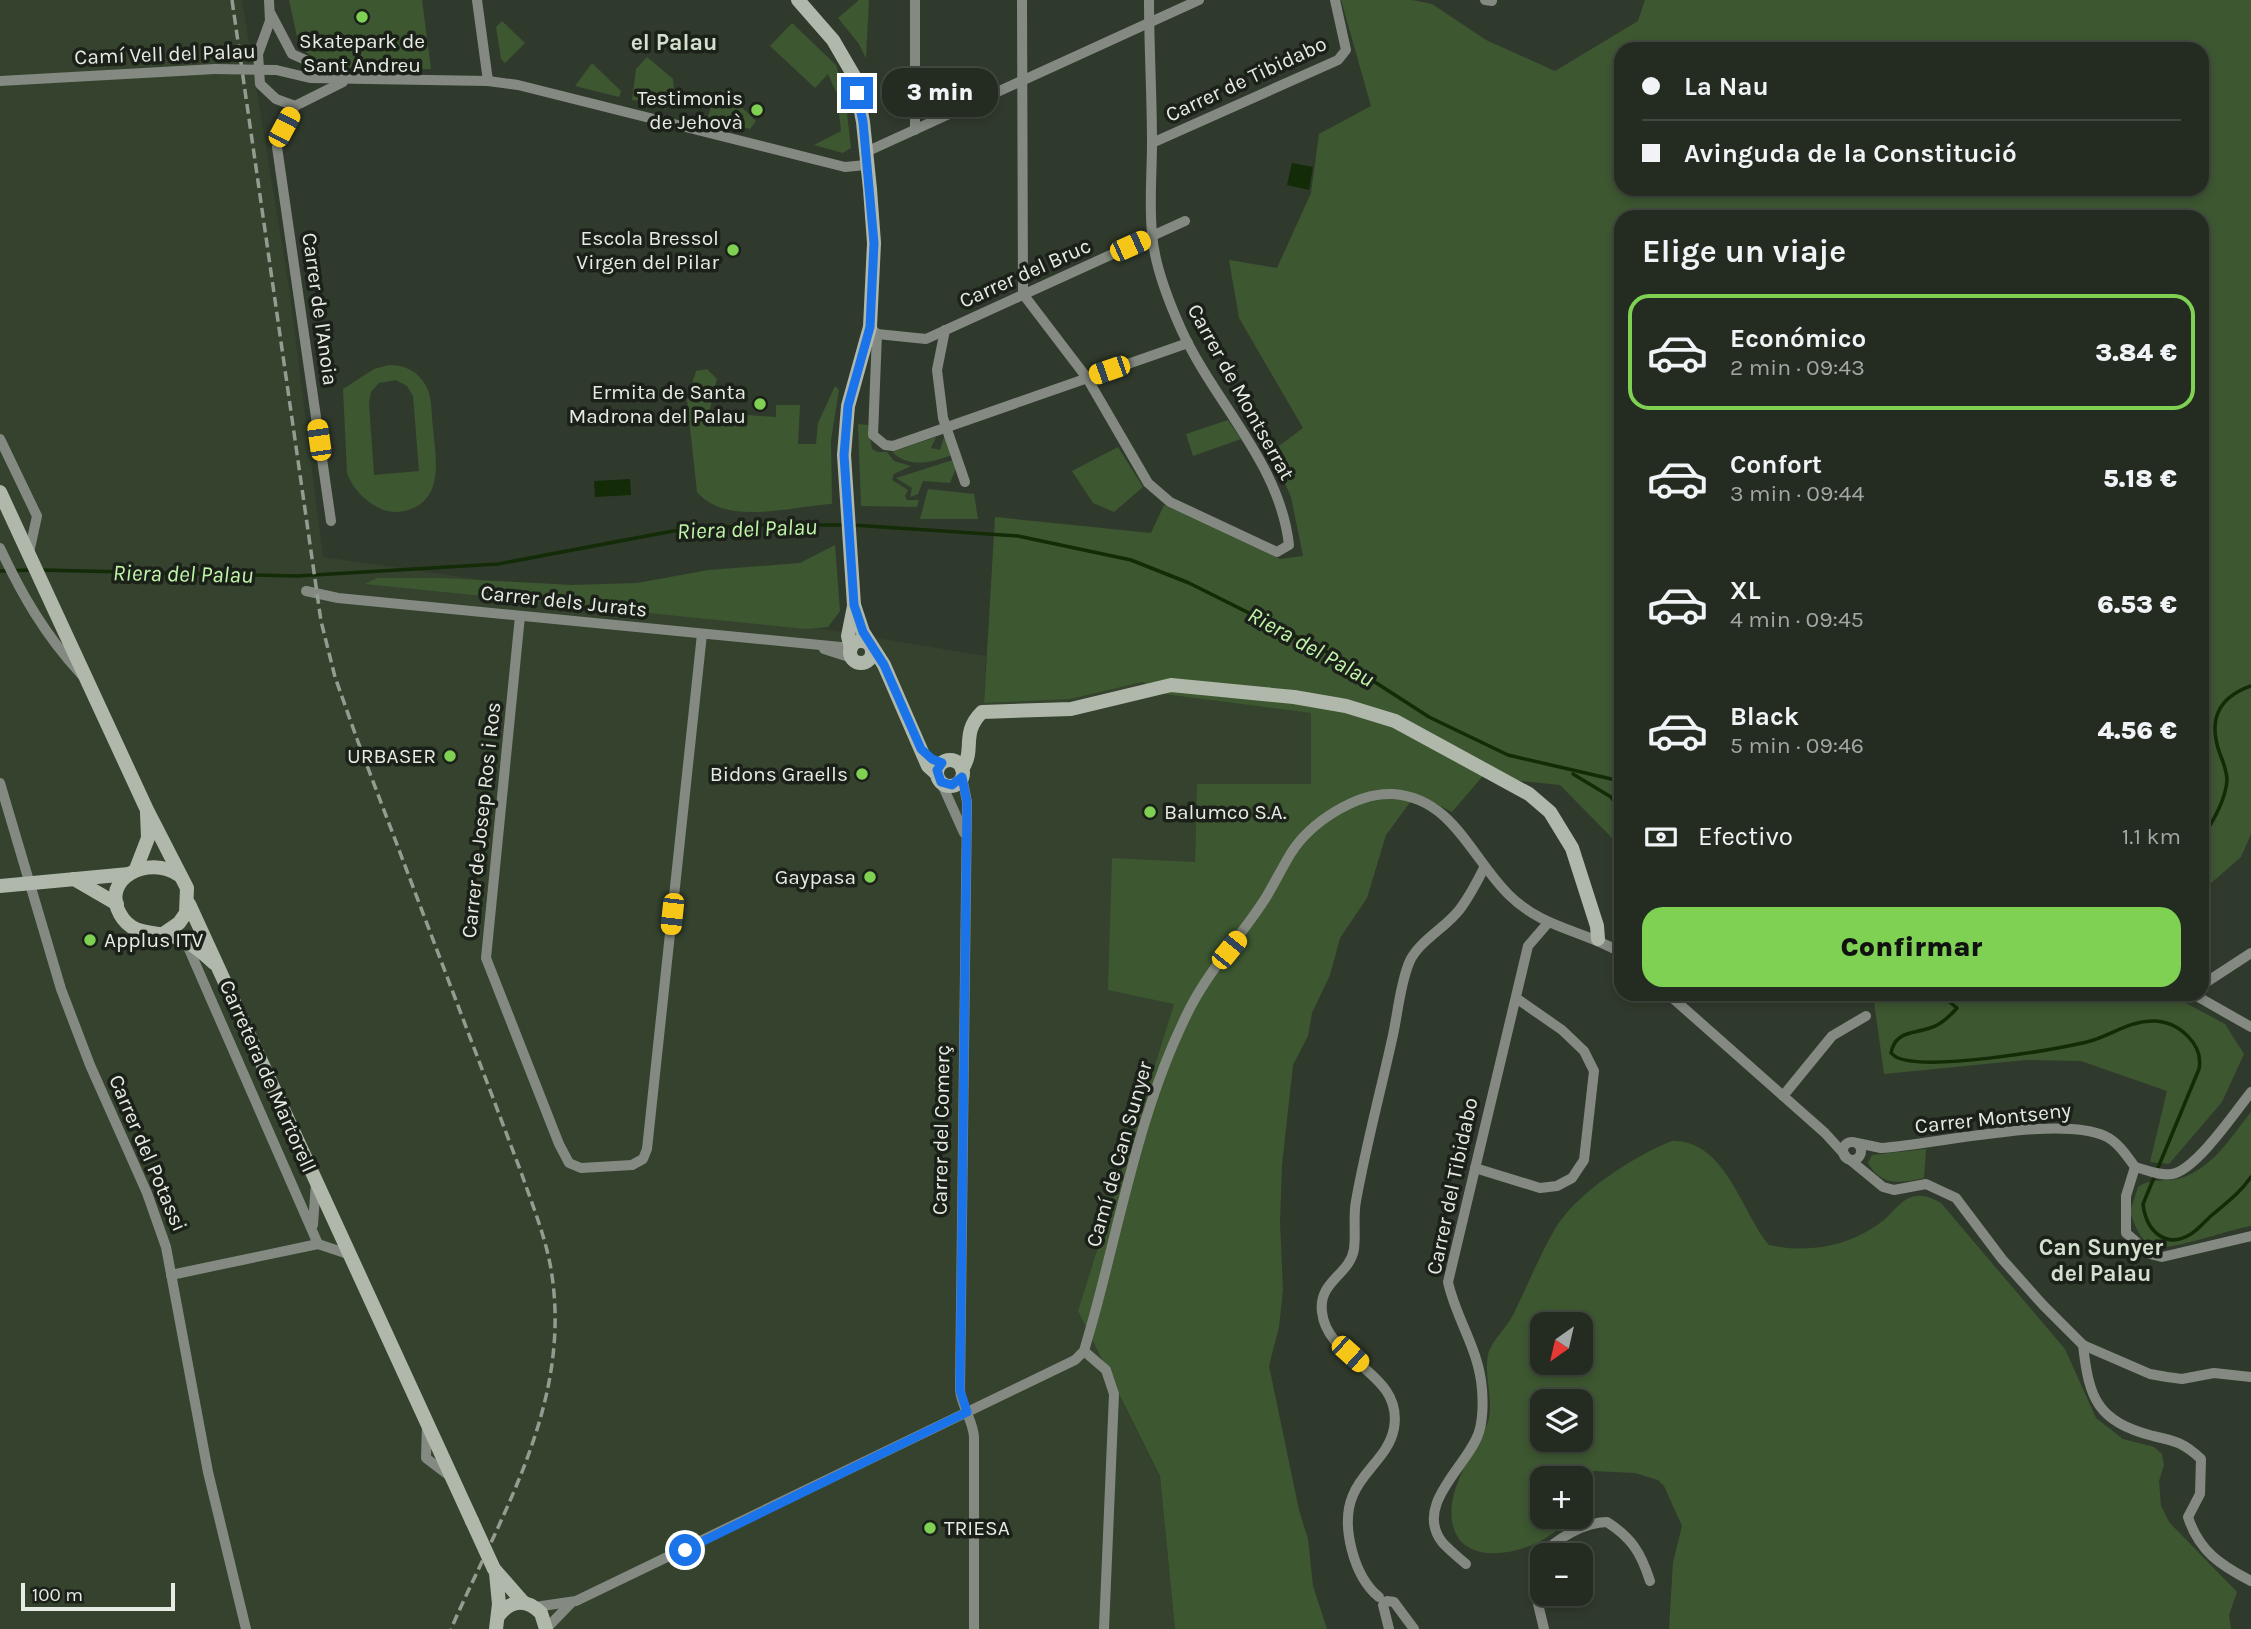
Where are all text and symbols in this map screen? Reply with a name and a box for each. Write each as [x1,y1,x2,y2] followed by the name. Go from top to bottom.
[354,9,370,25] marker: Skatepark de Sant Andreu
[299,29,425,77] place label: Skatepark de Sant Andreu
[631,29,717,56] district label: el Palau
[1162,31,1330,127] street label: Carrer de Tibidabo
[74,39,256,69] street label: Camí Vell del Palau
[882,68,997,118] callout: 3 min
[1684,71,1769,102] text: La Nau
[841,77,873,109] route end
[907,79,973,106] text: 3 min
[637,86,743,134] place label: Testimonis de Jehovà
[749,102,765,118] marker: Testimonis de Jehovà
[265,104,304,150] car
[1684,138,2017,169] text: Avinguda de la Constitució
[576,226,719,274] place label: Escola Bressol Virgen del Pilar
[1107,228,1154,264] car
[297,231,343,387] street label: Carrer de l'Anoia
[956,233,1094,313] street label: Carrer del Bruc
[1642,233,1846,270] text: Elige un viaje
[725,242,741,258] marker: Escola Bressol Virgen del Pilar
[1183,300,1299,484] street label: Carrer de Montserrat
[1646,321,1709,384] icon: car
[1730,323,1866,354] text: Económico
[2095,337,2177,368] text: 3.84 €
[1086,353,1133,387] car
[1730,354,1865,381] text: 2 min · 09:43
[568,380,746,428] place label: Ermita de Santa Madrona del Palau
[752,396,768,412] marker: Ermita de Santa Madrona del Palau
[306,418,333,462] car
[1646,447,1709,510] icon: car
[1730,449,1822,480] text: Confort
[2103,463,2177,494] text: 5.18 €
[1730,480,1864,507] text: 3 min · 09:44
[676,513,818,545] water label: Riera del Palau
[112,559,254,589] water label: Riera del Palau
[1646,573,1709,636] icon: car
[1730,575,1761,606] text: XL
[480,580,648,622] street label: Carrer dels Jurats
[2097,589,2177,620] text: 6.53 €
[1243,601,1379,693] water label: Riera del Palau
[1730,606,1864,633] text: 4 min · 09:45
[1646,699,1709,762] icon: car
[457,701,505,939] street label: Carrer de Josep Ros i Ros
[1730,701,1799,732] text: Black
[2098,715,2177,746] text: 4.56 €
[1730,732,1864,759] text: 5 min · 09:46
[347,744,436,768] place label: URBASER
[442,748,458,764] marker: URBASER
[710,762,848,786] place label: Bidons Graells
[854,766,870,782] marker: Bidons Graells
[1164,800,1287,824] place label: Balumco S.A.
[1142,804,1158,820] marker: Balumco S.A.
[1642,818,1680,856] icon: cash
[1698,821,1793,852] text: Efectivo
[2122,823,2181,850] text: 1.1 km
[775,865,856,889] place label: Gaypasa
[862,869,878,885] marker: Gaypasa
[660,892,685,936] car
[1642,907,2181,987] button: Confirmar
[1208,927,1251,973] car
[104,928,204,952] place label: Applus ITV
[82,932,98,948] marker: Applus ITV
[215,976,321,1176] street label: Carretera de Martorell
[928,1045,954,1215] street label: Carrer del Comerç
[1081,1058,1157,1250] street label: Camí de Can Sunyer
[104,1071,192,1235] street label: Carrer del Potassi
[1422,1095,1482,1277] street label: Carrer del Tibidabo
[1914,1098,2073,1138] street label: Carrer Montseny
[2039,1234,2163,1287] district label: Can Sunyer del Palau
[1530,1312,1592,1376] north arrow
[1530,1312,1593,1606] map controls
[1328,1332,1373,1376] car
[1530,1389,1593,1452] button: layers
[1530,1466,1593,1529] button: +
[944,1516,1010,1540] place label: TRIESA
[922,1520,938,1536] marker: TRIESA
[669,1534,701,1566] route start
[1530,1543,1593,1606] button: −
[21,1580,175,1612] scale bar
[32,1584,83,1606] text: 100 m

